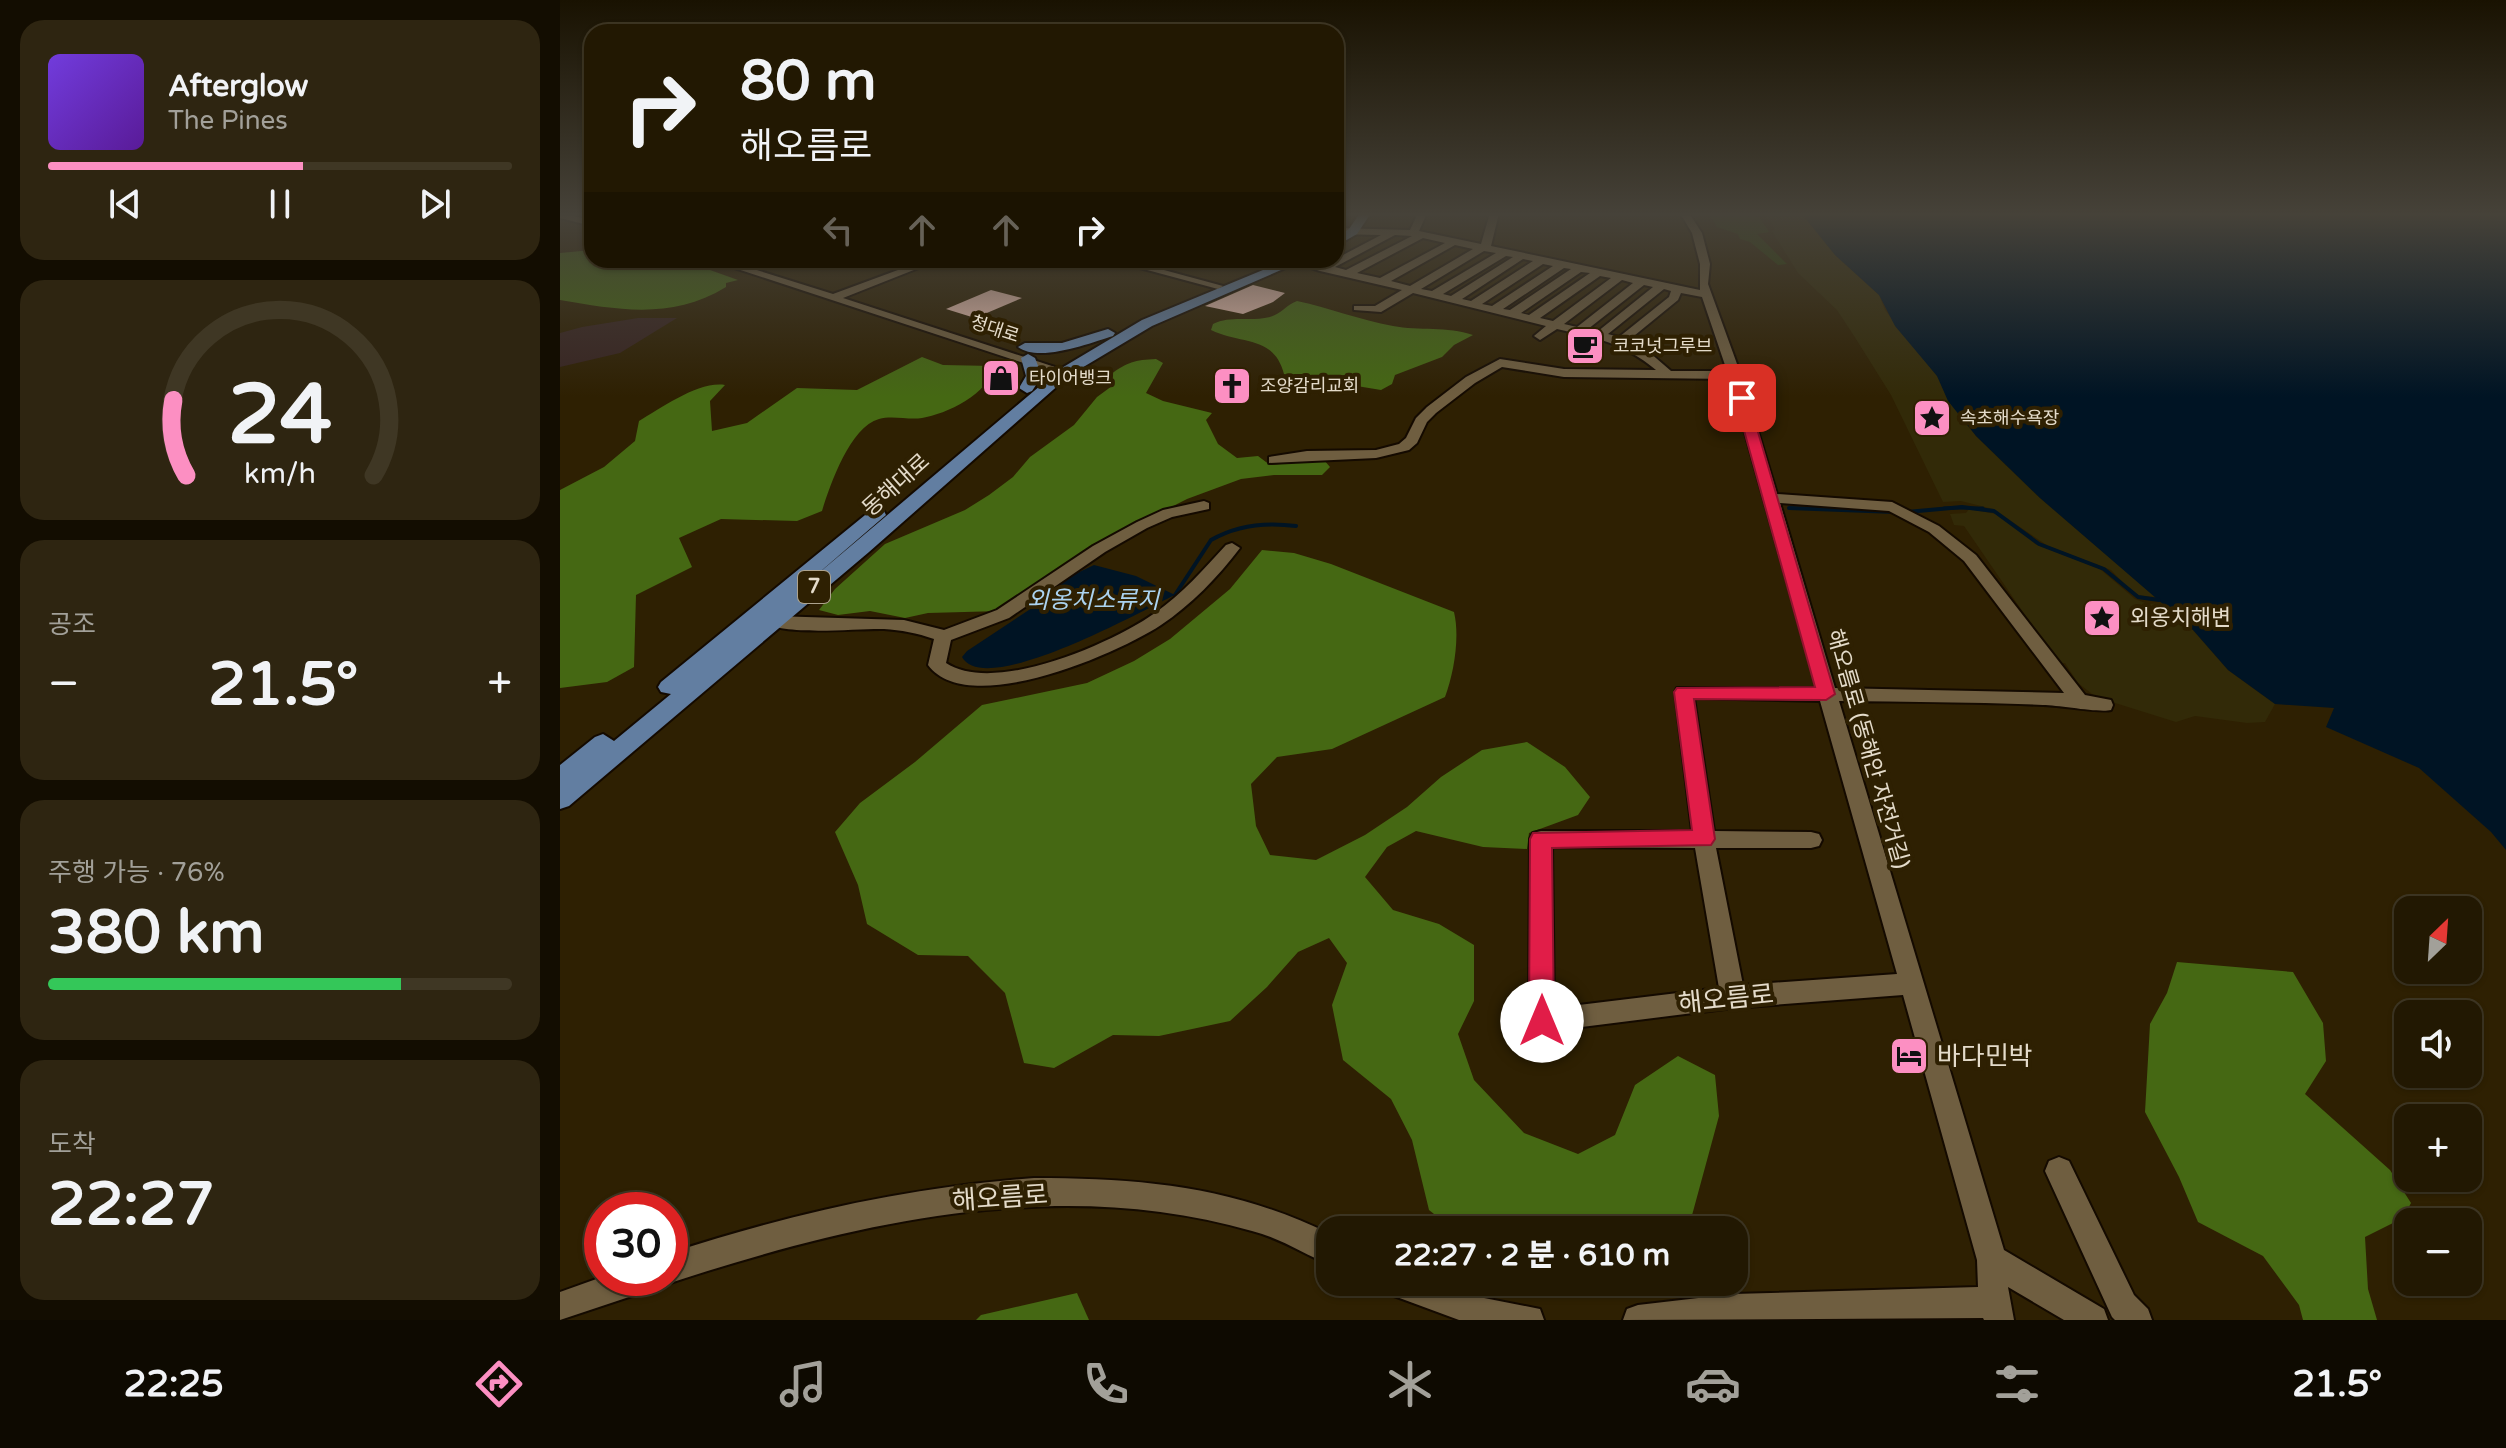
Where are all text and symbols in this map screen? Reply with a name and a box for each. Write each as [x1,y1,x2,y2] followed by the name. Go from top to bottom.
[740,48,876,115] text: 80 m
[608,56,712,160] icon: right
[168,68,308,105] text: Afterglow
[168,105,288,136] text: The Pines
[740,125,872,168] text: 해오름로
[103,182,147,226] icon: previous
[258,182,302,226] icon: pause
[413,182,457,226] icon: next
[816,208,860,252] icon: left
[900,208,944,252] icon: ahead
[984,208,1028,252] icon: ahead
[1068,208,1112,252] icon: right
[968,311,1022,347] street label: 청대로
[1564,325,1606,367] cafe icon: 코코넛그루브
[1613,335,1712,357] place label: 코코넛그루브
[980,357,1022,399] shop icon: 타이어뱅크
[1708,364,1776,432] pin
[1211,365,1253,407] church icon: 조양감리교회
[228,366,332,466] text: 24
[1029,367,1112,389] place label: 타이어뱅크
[1260,375,1359,397] place label: 조양감리교회
[1720,376,1764,420] icon: arrive
[1911,397,1953,439] place icon: 속초해수욕장
[1960,407,2059,429] place label: 속초해수욕장
[857,448,935,522] street label: 동해대로
[244,457,316,491] text: km/h
[798,571,830,603] road number: 7
[1027,586,1161,615] water label: 외옹치소류지
[2081,597,2123,639] place icon: 외옹치해변
[2130,605,2231,631] place label: 외옹치해변
[48,609,96,640] text: 공조
[1821,626,1915,872] street label: 해오름로 (동해안 자전거길)
[208,649,358,721] text: 21.5°
[48,658,79,711] text: −
[487,658,512,711] text: +
[48,857,225,888] text: 주행 가능 · 76%
[2394,896,2482,984] north arrow
[2394,896,2482,1296] map controls
[48,897,264,969] text: 380 km
[1500,979,1584,1063] position arrow
[1677,979,1775,1019] street label: 해오름로
[2394,1000,2482,1088] button: sound
[1888,1035,1930,1077] hotel icon: 바다민박
[1937,1041,2033,1072] place label: 바다민박
[2394,1104,2482,1192] button: +
[48,1129,96,1160] text: 도착
[48,1169,214,1241] text: 22:27
[951,1179,1049,1217] street label: 해오름로
[584,1192,688,1296] speed limit sign: 30
[2394,1208,2482,1296] button: −
[1394,1237,1670,1274] text: 22:27 · 2 분 · 610 m
[471,1356,527,1412] icon: directions
[775,1356,831,1412] icon: music
[1078,1356,1134,1412] icon: phone
[1382,1356,1438,1412] icon: climate
[1685,1356,1741,1412] icon: car
[1989,1356,2045,1412] icon: filters
[124,1363,224,1406] text: 22:25
[2292,1363,2382,1406] text: 21.5°

